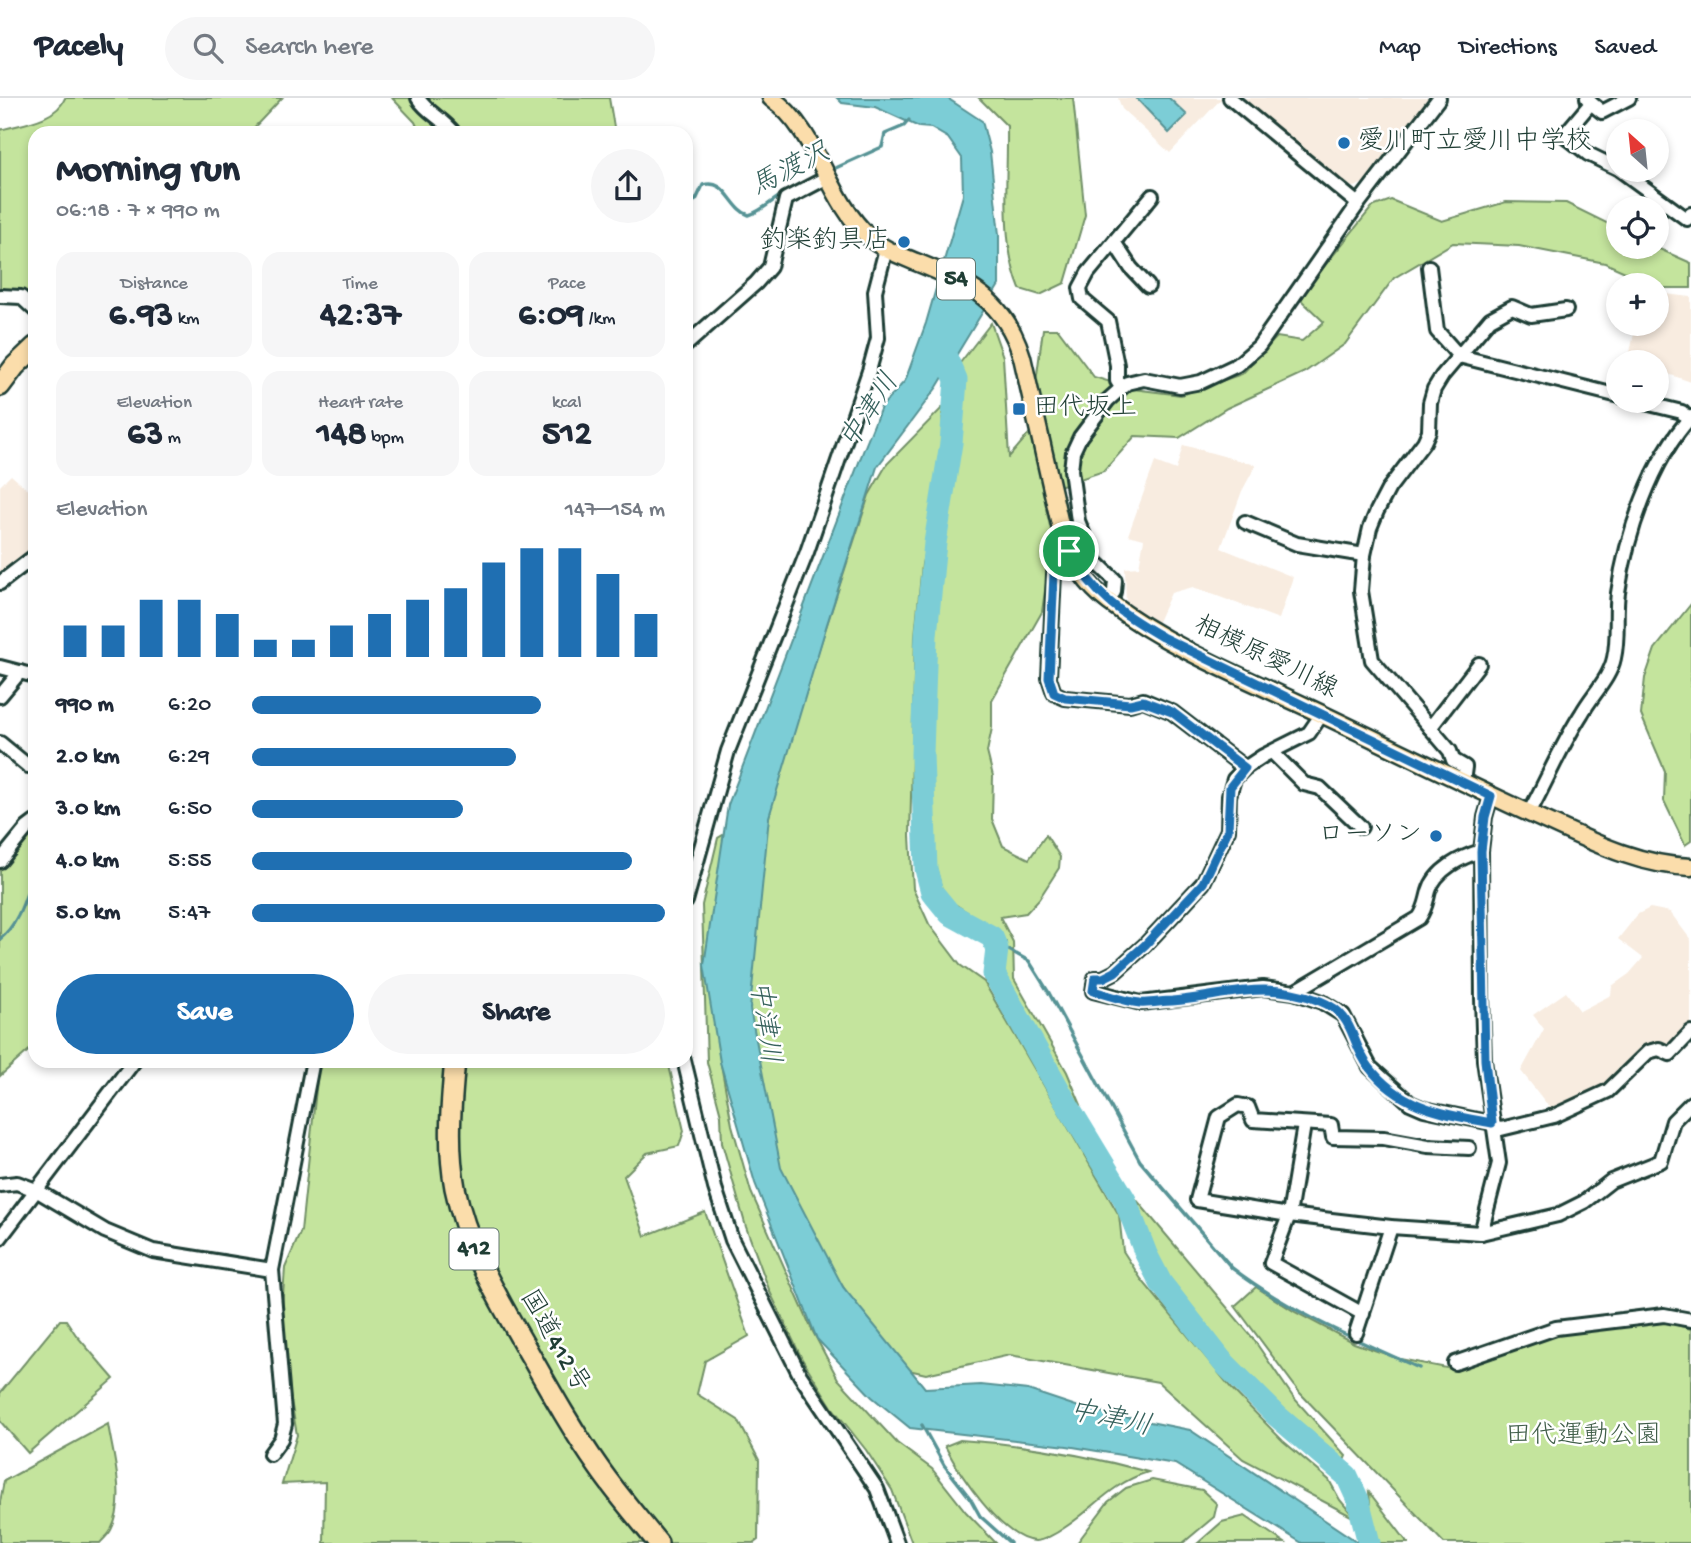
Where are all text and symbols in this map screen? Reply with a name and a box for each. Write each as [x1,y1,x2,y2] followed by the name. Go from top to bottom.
[165,17,655,80] search box
[35,29,123,67] text: Pacely
[189,29,227,67] icon: search
[245,33,373,64] text: Search here
[1379,34,1421,63] text: Map
[1459,34,1557,63] text: Directions
[1595,34,1656,63] text: Saved
[1606,119,1670,182] north arrow
[1606,119,1669,413] map controls
[1358,126,1592,159] place label: 愛川町立愛川中学校
[1336,135,1352,151] marker: 愛川町立愛川中学校
[746,136,837,205] water label: 馬渡沢
[591,149,665,223] button: share
[56,150,240,194] text: Morning run
[1606,196,1669,259] button: locate
[56,198,220,225] text: 06:18 · 7 × 990 m
[760,225,890,258] place label: 釣楽釣具店
[896,234,912,250] marker: 釣楽釣具店
[937,258,975,300] road number: 54
[121,273,188,296] text: Distance
[343,273,378,296] text: Time
[548,273,585,296] text: Pace
[1606,273,1669,336] button: +
[109,296,173,337] text: 6.93
[320,296,401,337] text: 42:37
[518,296,584,337] text: 6:09
[173,308,200,331] text: km
[584,308,615,331] text: /km
[1606,350,1669,413] button: −
[833,367,908,456] water label: 中津川
[116,392,192,415] text: Elevation
[318,392,403,415] text: Heart rate
[552,392,582,415] text: kcal
[1033,393,1137,425] place label: 田代坂上
[1011,401,1027,417] marker: 田代坂上
[127,415,163,456] text: 63
[317,415,367,456] text: 148
[542,415,592,456] text: 512
[163,427,181,450] text: m
[367,427,404,450] text: bpm
[56,497,147,524] text: Elevation
[565,497,665,524] text: 147–154 m
[1039,521,1099,581] pin
[1050,532,1088,570] icon: arrive
[1188,609,1343,707] street label: 相模原愛川線
[56,692,114,719] text: 990 m
[168,692,211,719] text: 6:20
[56,744,120,771] text: 2.0 km
[168,744,210,771] text: 6:29
[56,796,120,823] text: 3.0 km
[168,796,212,823] text: 6:50
[1318,821,1422,852] place label: ローソン
[1428,828,1444,844] marker: ローソン
[56,848,119,875] text: 4.0 km
[168,848,212,875] text: 5:55
[56,900,120,927] text: 5.0 km
[168,900,210,927] text: 5:47
[56,974,354,1054] button: Save
[368,974,665,1054] button: Share
[741,978,786,1066] water label: 中津川
[449,1228,498,1269] road number: 412
[511,1285,596,1399] street label: 国道412号
[1065,1394,1155,1445] water label: 中津川
[1505,1421,1661,1453] park label: 田代運動公園

